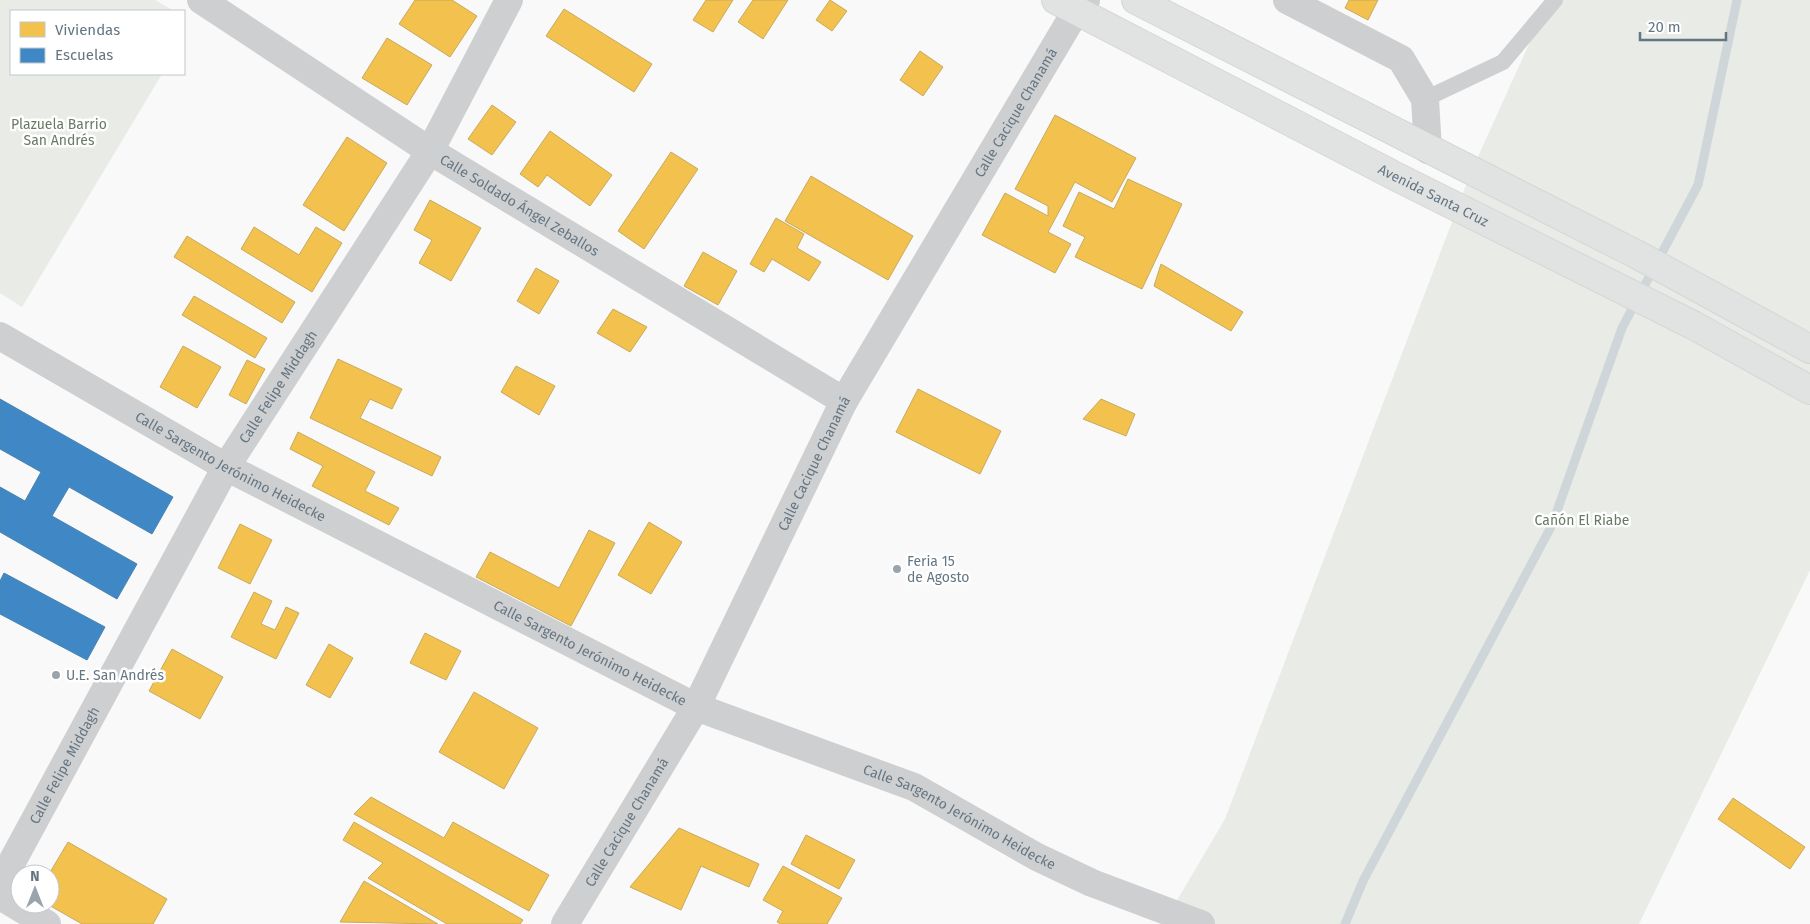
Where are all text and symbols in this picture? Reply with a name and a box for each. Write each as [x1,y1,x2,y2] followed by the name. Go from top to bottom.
[10,10,185,75] legend
[1640,10,1726,42] scale bar
[1648,18,1681,36] text: 20 m
[55,21,120,39] text: Viviendas
[971,45,1061,180] street label: Calle Cacique Chanamá
[55,46,113,64] text: Escuelas
[11,116,107,149] park label: Plazuela Barrio San Andrés
[437,151,603,260] street label: Calle Soldado Ángel Zeballos
[1375,160,1492,230] street label: Avenida Santa Cruz
[235,327,321,446] street label: Calle Felipe Middagh
[774,393,854,534] street label: Calle Cacique Chanamá
[132,408,329,525] street label: Calle Sargento Jerónimo Heidecke
[1535,512,1629,529] park label: Cañón El Riabe
[907,553,970,586] place label: Feria 15 de Agosto
[891,563,903,575] marker: Feria 15 de Agosto
[491,597,689,709] street label: Calle Sargento Jerónimo Heidecke
[66,667,164,684] place label: U.E. San Andrés
[50,669,62,681] marker: U.E. San Andrés
[26,704,103,827] street label: Calle Felipe Middagh
[581,755,672,890] street label: Calle Cacique Chanamá
[861,761,1058,873] street label: Calle Sargento Jerónimo Heidecke
[10,864,60,914] north arrow
[30,868,40,885] text: N

